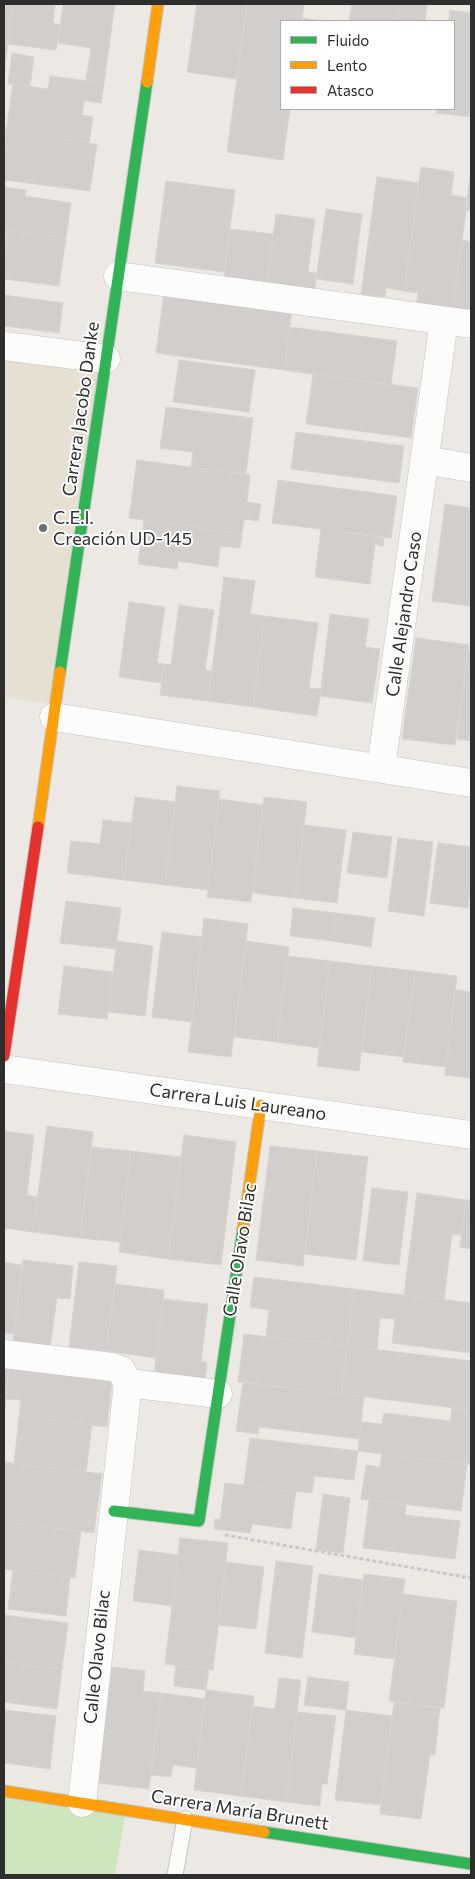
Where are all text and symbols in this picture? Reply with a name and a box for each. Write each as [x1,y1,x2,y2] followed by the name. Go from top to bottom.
[280,20,455,110] legend
[327,31,369,49] text: Fluido
[327,56,367,74] text: Lento
[327,81,374,99] text: Atasco
[58,320,104,498] street label: Carrera Jacobo Danke
[53,507,192,550] place label: C.E.I. Creación UD-145
[37,522,49,534] marker: C.E.I. Creación UD-145
[382,530,426,698] street label: Calle Alejandro Caso
[148,1079,328,1125] street label: Carrera Luis Laureano
[219,1182,261,1318] street label: Calle Olavo Bilac
[79,1589,115,1725] street label: Calle Olavo Bilac
[150,1785,330,1835] street label: Carrera María Brunett

